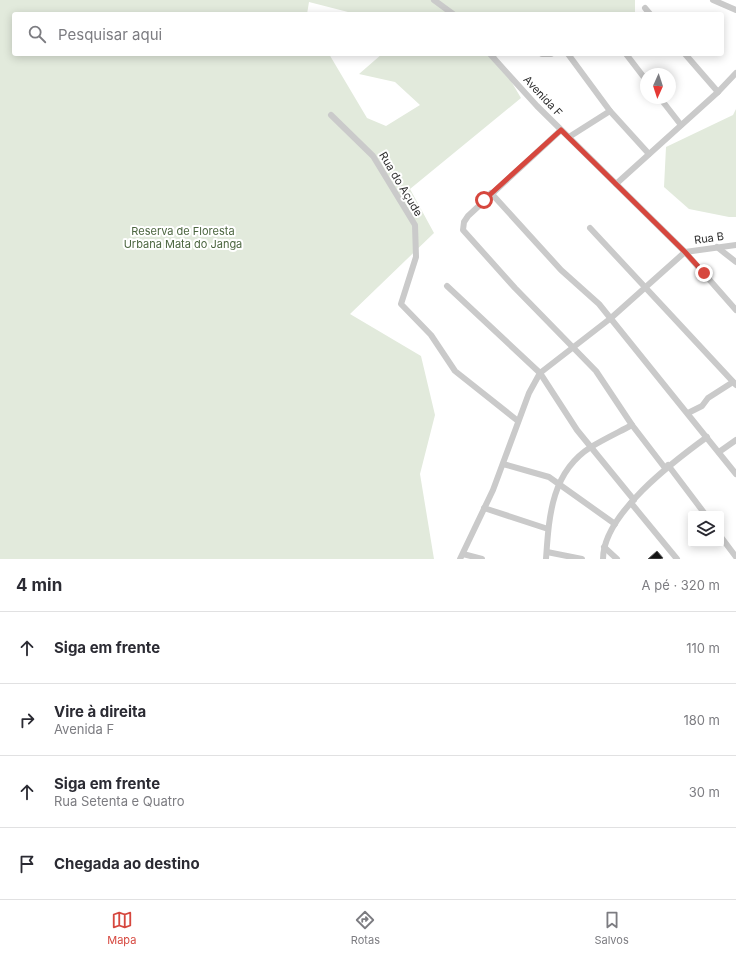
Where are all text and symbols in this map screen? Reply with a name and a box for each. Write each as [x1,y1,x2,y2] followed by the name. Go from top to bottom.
[12,12,724,56] search box
[26,23,48,45] icon: search
[58,25,162,44] text: Pesquisar aqui
[640,68,676,104] north arrow
[521,73,565,119] street label: Avenida F
[376,149,426,219] street label: Rua do Açude
[475,191,493,209] route start
[124,224,242,251] park label: Reserva de Floresta Urbana Mata do Janga
[693,229,725,247] street label: Rua B
[695,264,713,282] route end
[688,511,724,547] map controls
[688,511,724,547] button: layers
[16,575,62,595] text: 4 min
[642,577,720,593] text: A pé · 320 m
[16,637,38,659] icon: ahead
[54,638,160,657] text: Siga em frente
[686,640,720,656] text: 110 m
[54,702,146,721] text: Vire à direita
[16,709,38,731] icon: right
[683,712,720,728] text: 180 m
[54,721,114,737] text: Avenida F
[54,774,160,793] text: Siga em frente
[16,781,38,803] icon: ahead
[689,784,720,800] text: 30 m
[54,793,184,809] text: Rua Setenta e Quatro
[16,853,38,875] icon: arrive
[54,854,200,873] text: Chegada ao destino
[107,909,136,947] tab: Mapa
[351,909,380,947] tab: Rotas
[594,909,629,947] tab: Salvos

